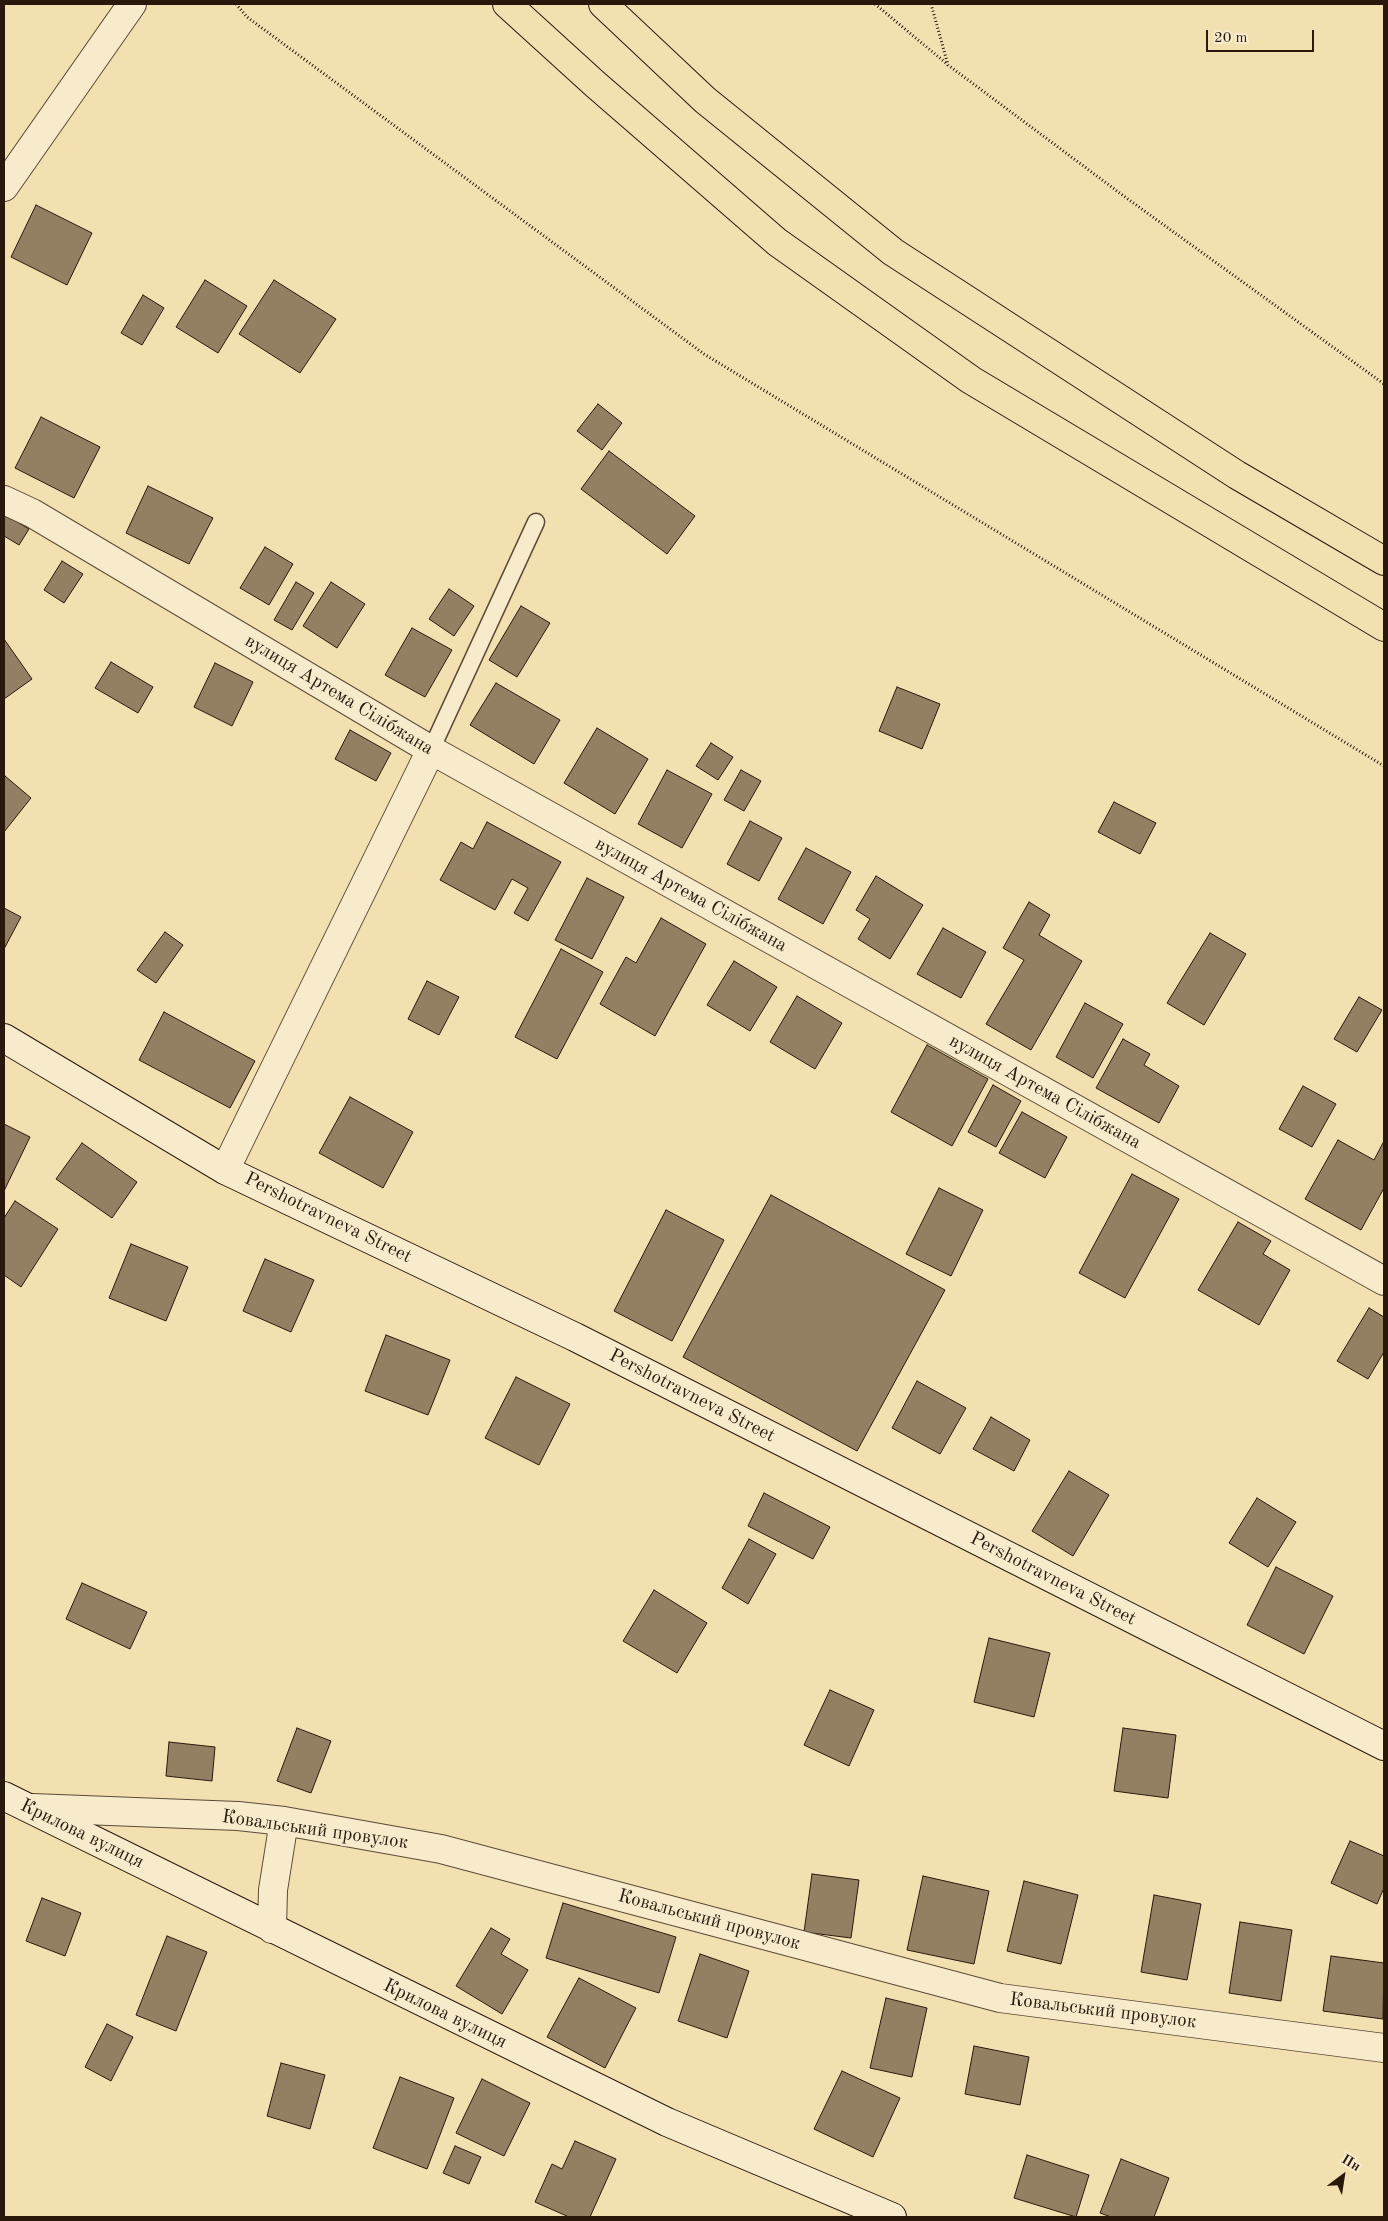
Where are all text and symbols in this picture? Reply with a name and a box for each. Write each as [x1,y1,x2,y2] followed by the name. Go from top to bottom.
[1208,20,1316,52] scale bar
[1214,31,1248,46] text: 20 m
[241,630,437,760] street label: вулиця Артема Сілібжана
[591,833,791,957] street label: вулиця Артема Сілібжана
[945,1030,1145,1154] street label: вулиця Артема Сілібжана
[241,1168,415,1268] street label: Pershotravneva Street
[605,1344,779,1448] street label: Pershotravneva Street
[966,1527,1140,1631] street label: Pershotravneva Street
[16,1794,148,1874] street label: Крилова вулиця
[220,1806,410,1854] street label: Ковальський провулок
[615,1885,803,1955] street label: Ковальський провулок
[379,1974,511,2054] street label: Крилова вулиця
[1008,1988,1198,2034] street label: Ковальський провулок
[1318,2151,1368,2201] north arrow
[1339,2152,1363,2174] text: Пн

